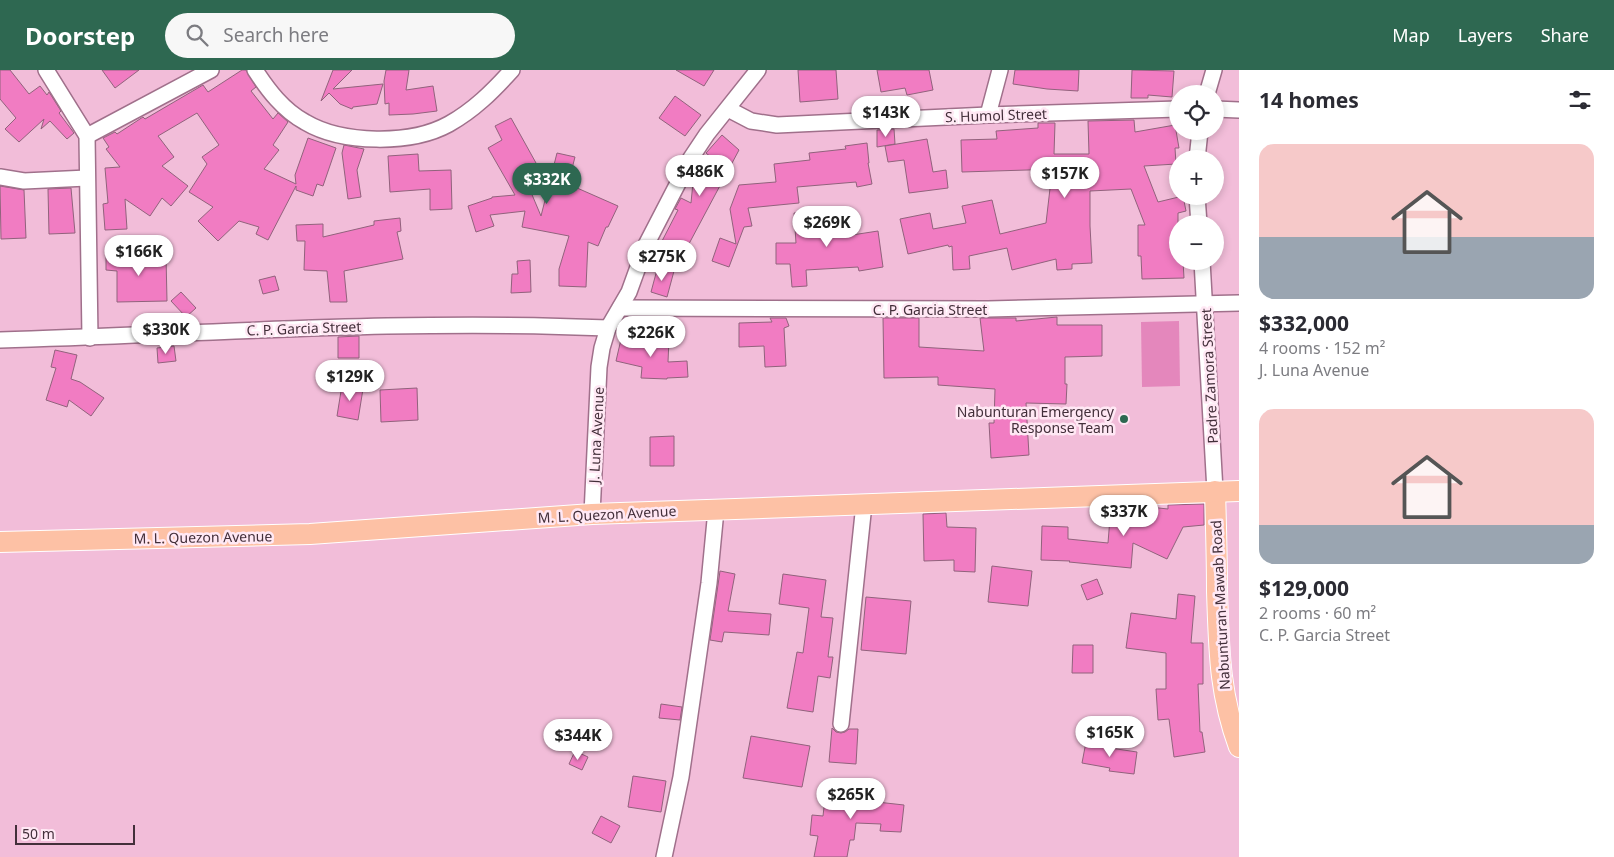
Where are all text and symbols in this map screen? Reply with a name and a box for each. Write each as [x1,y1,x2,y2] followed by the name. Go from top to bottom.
[165,13,515,58] search box
[25,19,135,52] text: Doorstep
[183,21,211,49] icon: search
[223,22,329,48] text: Search here
[1392,23,1430,47] text: Map
[1458,23,1513,47] text: Layers
[1541,23,1589,47] text: Share
[1169,85,1224,270] map controls
[1169,85,1224,140] button: locate
[1259,86,1359,114] text: 14 homes
[1566,86,1594,114] icon: filters
[851,96,921,138] pin: $143K
[862,101,910,123] text: $143K
[945,104,1047,126] street label: S. Humol Street
[1169,150,1224,205] button: +
[665,154,735,197] pin: $486K
[1030,156,1100,199] pin: $157K
[676,160,724,182] text: $486K
[512,162,582,205] pin: $332K
[1041,162,1089,184] text: $157K
[523,168,571,190] text: $332K
[1382,177,1472,267] icon: home
[792,206,862,248] pin: $269K
[803,211,851,233] text: $269K
[1169,215,1224,270] button: −
[104,234,174,277] pin: $166K
[115,240,163,262] text: $166K
[627,240,697,282] pin: $275K
[638,245,686,267] text: $275K
[873,300,987,319] street label: C. P. Garcia Street
[1196,308,1222,444] street label: Padre Zamora Street
[1259,309,1349,337] text: $332,000
[131,312,201,355] pin: $330K
[616,316,686,358] pin: $226K
[246,317,362,339] street label: C. P. Garcia Street
[142,318,190,340] text: $330K
[627,321,675,343] text: $226K
[1259,337,1385,359] text: 4 rooms · 152 m²
[1259,359,1369,381] text: J. Luna Avenue
[315,360,385,402] pin: $129K
[326,365,374,387] text: $129K
[584,386,608,486] street label: J. Luna Avenue
[957,402,1115,437] place label: Nabunturan Emergency Response Team
[1118,413,1130,425] marker: Nabunturan Emergency Response Team
[1382,442,1472,532] icon: home
[1089,494,1159,537] pin: $337K
[1100,500,1148,522] text: $337K
[537,501,677,527] street label: M. L. Quezon Avenue
[1206,520,1234,690] street label: Nabunturan-Mawab Road
[134,526,273,548] street label: M. L. Quezon Avenue
[1259,574,1349,602] text: $129,000
[1259,602,1376,624] text: 2 rooms · 60 m²
[1259,624,1390,646] text: C. P. Garcia Street
[1075,716,1145,758] pin: $165K
[543,718,613,761] pin: $344K
[1086,721,1134,743] text: $165K
[554,724,602,746] text: $344K
[816,778,886,820] pin: $265K
[827,783,875,805] text: $265K
[15,822,135,845] scale bar
[22,824,55,843] text: 50 m

